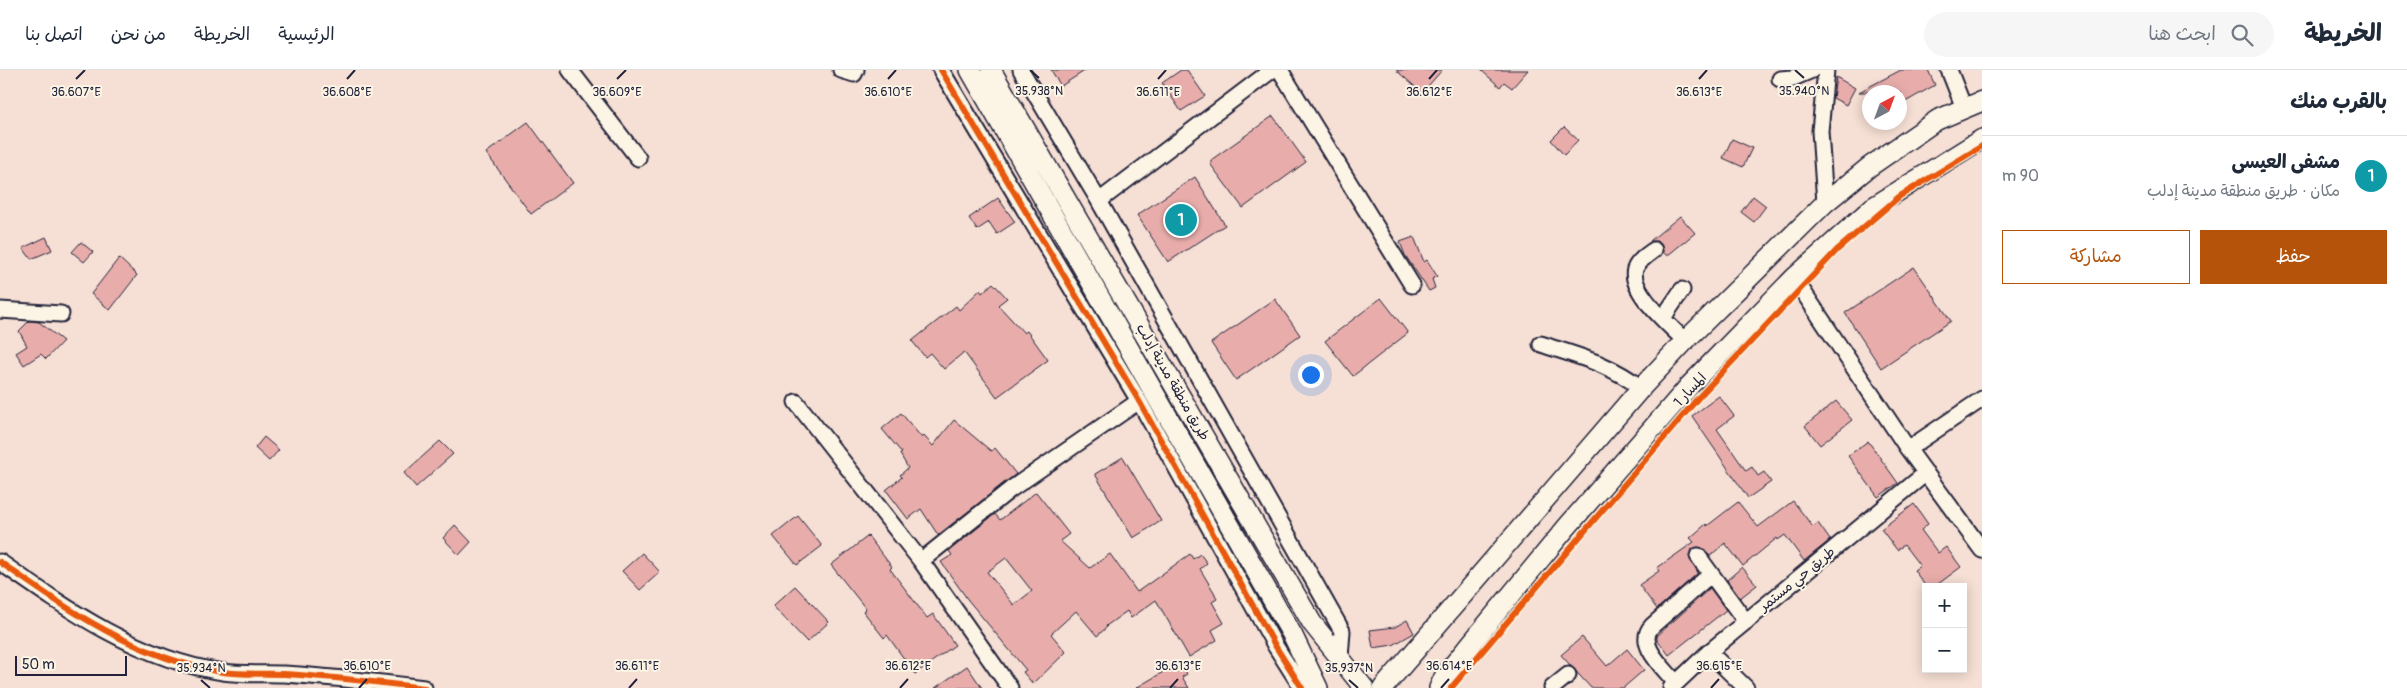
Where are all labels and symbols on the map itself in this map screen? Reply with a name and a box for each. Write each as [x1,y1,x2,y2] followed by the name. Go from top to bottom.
[1015,84,1063,99] text: 35.938°N
[1779,84,1829,99] text: 35.940°N
[51,85,101,100] text: 36.607°E
[322,85,372,100] text: 36.608°E
[592,85,642,100] text: 36.609°E
[864,85,912,100] text: 36.610°E
[1136,85,1180,100] text: 36.611°E
[1406,85,1452,100] text: 36.612°E
[1676,85,1722,100] text: 36.613°E
[1862,85,1907,130] north arrow
[1165,201,1197,239] pin: 1
[1133,320,1213,444] street label: طريق منطقة مدينة إدلب
[1298,362,1324,388] your location
[1670,369,1710,411] street label: المسار 1
[1755,543,1841,619] street label: طريق حي مستمر
[15,653,128,676] scale bar
[343,659,391,674] text: 36.610°E
[615,659,659,674] text: 36.611°E
[885,659,931,674] text: 36.612°E
[1155,659,1201,674] text: 36.613°E
[1426,659,1472,674] text: 36.614°E
[1696,659,1742,674] text: 36.615°E
[176,661,226,676] text: 35.934°N
[1325,661,1373,676] text: 35.937°N

